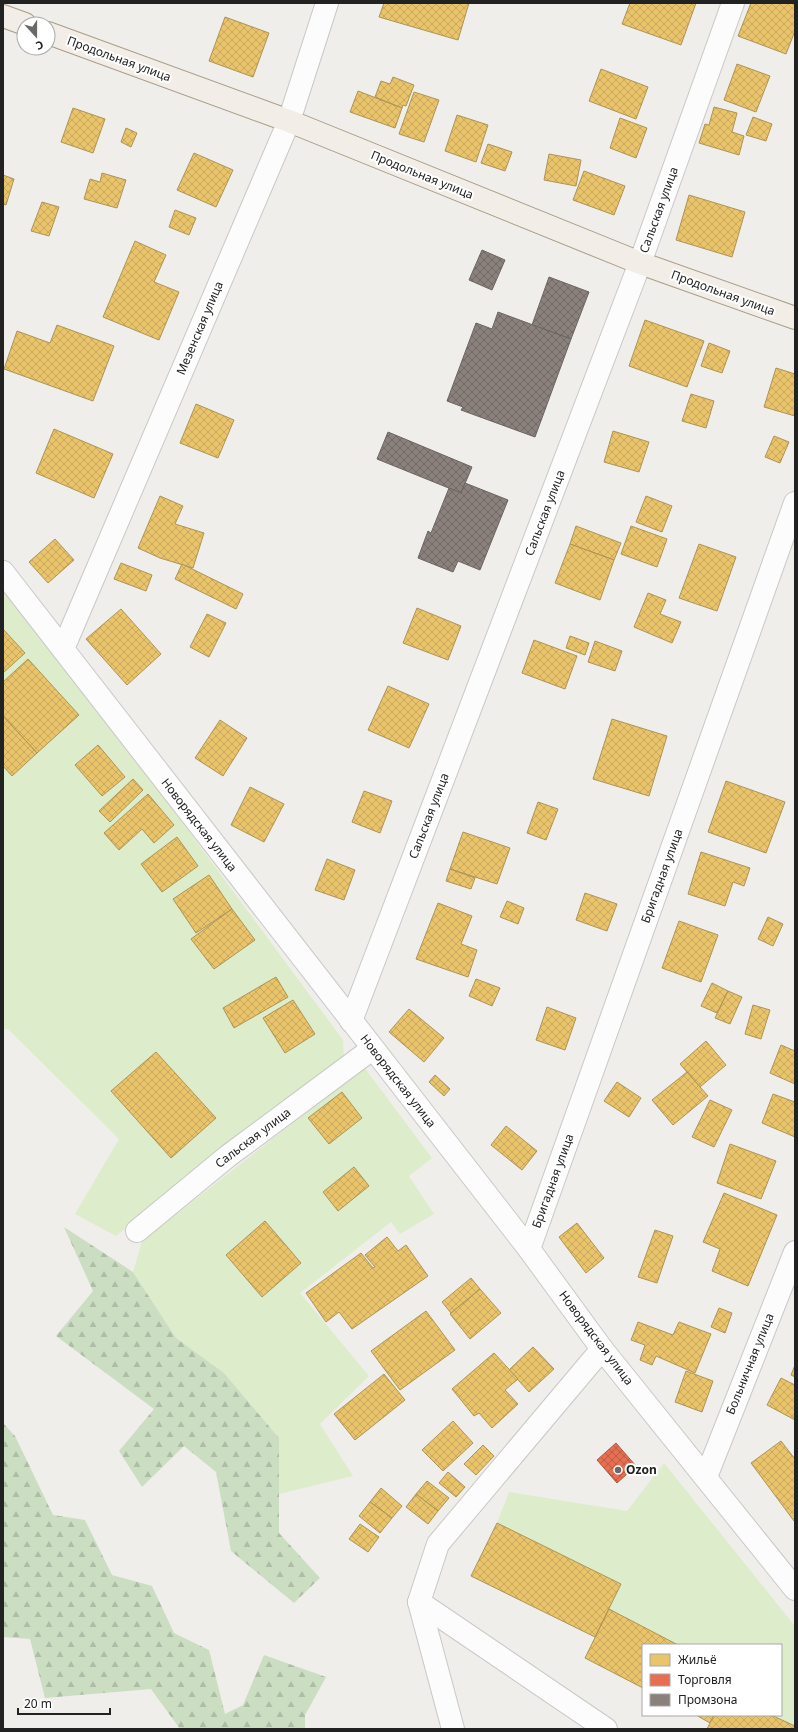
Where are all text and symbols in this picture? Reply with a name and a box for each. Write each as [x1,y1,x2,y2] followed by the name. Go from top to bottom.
[16,16,56,56] north arrow
[65,32,173,85] street label: Продольная улица
[34,38,46,54] text: С
[368,146,476,203] street label: Продольная улица
[635,164,682,255] street label: Сальская улица
[669,266,777,319] street label: Продольная улица
[172,278,227,377] street label: Мезенская улица
[520,467,569,558] street label: Сальская улица
[404,770,453,861] street label: Сальская улица
[158,774,241,875] street label: Новорядская улица
[637,826,687,925] street label: Бригадная улица
[357,1030,440,1131] street label: Новорядская улица
[211,1104,294,1172] street label: Сальская улица
[528,1131,578,1230] street label: Бригадная улица
[555,1287,638,1388] street label: Новорядская улица
[721,1311,778,1417] street label: Больничная улица
[626,1461,657,1478] place label: Ozon
[613,1465,623,1475] marker: Ozon
[642,1644,782,1716] legend
[678,1651,717,1668] text: Жильё
[678,1671,732,1688] text: Торговля
[18,1690,110,1716] scale bar
[678,1691,737,1708] text: Промзона
[24,1695,52,1712] text: 20 m

